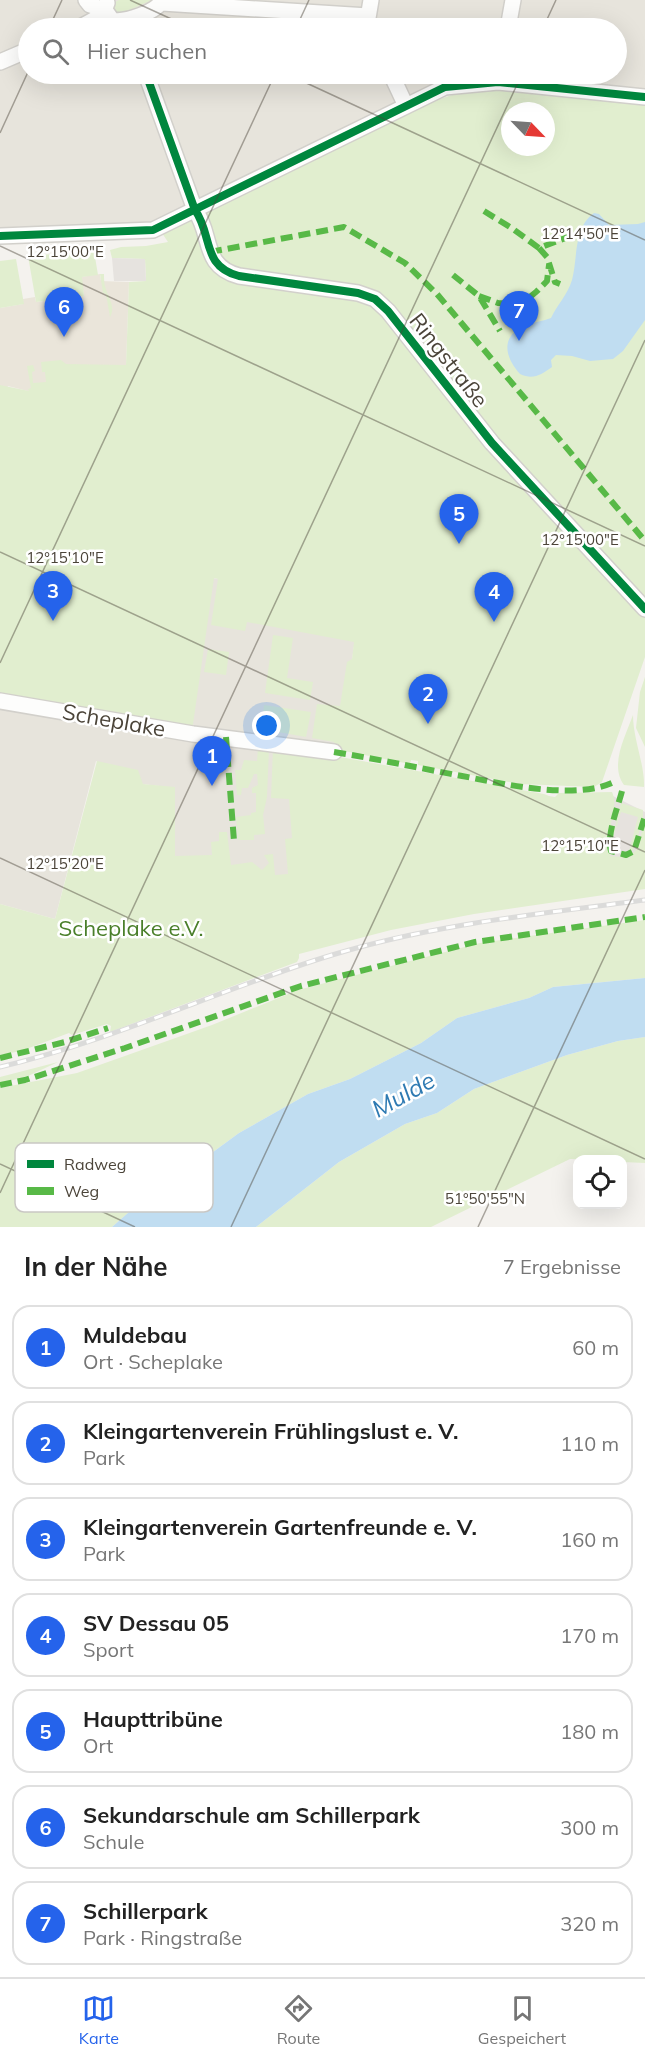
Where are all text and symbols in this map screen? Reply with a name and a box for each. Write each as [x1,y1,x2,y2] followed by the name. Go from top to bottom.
[18,18,627,84] search box
[39,35,72,68] icon: search
[87,37,207,65] text: Hier suchen
[501,102,555,156] north arrow
[541,224,619,243] text: 12°14'50"E
[26,242,104,261] text: 12°15'00"E
[44,288,84,337] pin: 6
[500,292,538,341] pin: 7
[403,307,495,413] street label: Ringstraße
[440,494,478,544] pin: 5
[541,530,619,549] text: 12°15'00"E
[26,548,104,567] text: 12°15'10"E
[34,572,72,621] pin: 3
[474,572,514,622] pin: 4
[408,674,448,724] pin: 2
[60,697,168,743] street label: Scheplake
[252,711,281,740] your location
[192,736,232,786] pin: 1
[541,836,619,855] text: 12°15'10"E
[26,854,104,873] text: 12°15'20"E
[59,914,203,942] park label: Scheplake e.V.
[366,1064,440,1124] water label: Mulde
[15,1143,213,1212] legend
[64,1154,126,1174] text: Radweg
[573,1155,627,1209] map controls
[573,1155,627,1209] button: locate
[64,1181,99,1201] text: Weg
[445,1189,525,1208] text: 51°50'55"N
[24,1250,168,1283] text: In der Nähe
[503,1254,621,1279] text: 7 Ergebnisse
[83,1321,187,1349] text: Muldebau
[40,1335,52,1360] text: 1
[572,1335,619,1360] text: 60 m
[83,1349,223,1374] text: Ort · Scheplake
[83,1417,458,1445] text: Kleingartenverein Frühlingslust e. V.
[40,1431,52,1456] text: 2
[560,1431,619,1456] text: 110 m
[83,1445,125,1470] text: Park
[83,1513,477,1541] text: Kleingartenverein Gartenfreunde e. V.
[40,1527,52,1552] text: 3
[560,1527,619,1552] text: 160 m
[83,1541,125,1566] text: Park
[83,1609,229,1637] text: SV Dessau 05
[40,1623,52,1648] text: 4
[560,1623,619,1648] text: 170 m
[83,1637,134,1662] text: Sport
[83,1705,223,1733] text: Haupttribüne
[40,1719,52,1744] text: 5
[560,1719,619,1744] text: 180 m
[83,1733,113,1758] text: Ort
[83,1801,420,1829] text: Sekundarschule am Schillerpark
[40,1815,52,1840] text: 6
[560,1815,619,1840] text: 300 m
[83,1829,144,1854] text: Schule
[83,1897,208,1925] text: Schillerpark
[40,1911,52,1936] text: 7
[560,1911,619,1936] text: 320 m
[83,1925,242,1950] text: Park · Ringstraße
[79,1992,119,2048] tab: Karte
[277,1992,320,2048] tab: Route
[478,1992,566,2048] tab: Gespeichert

